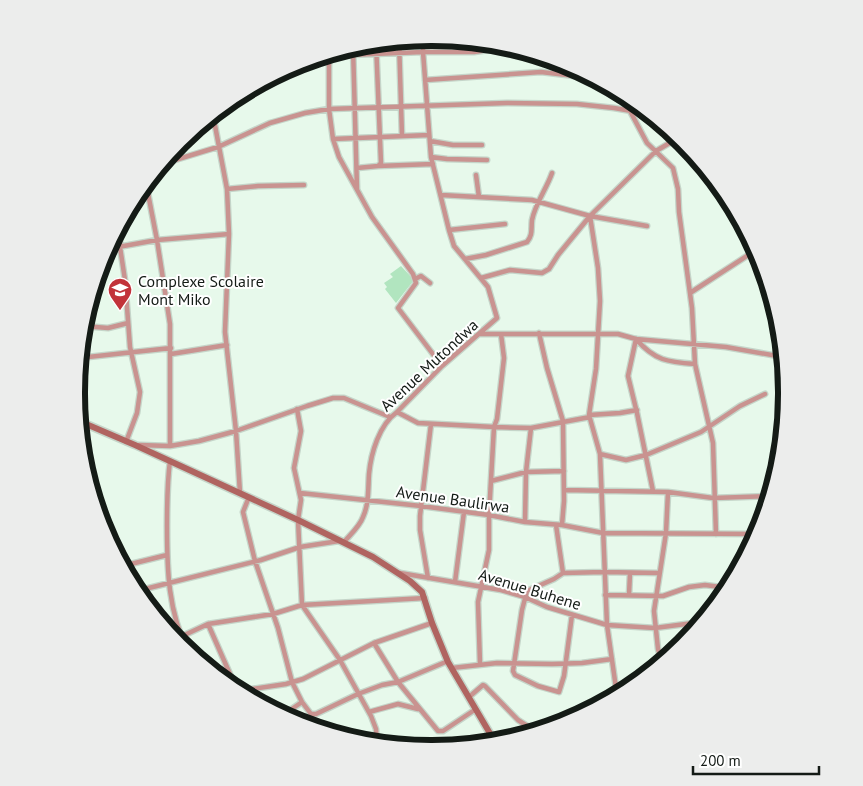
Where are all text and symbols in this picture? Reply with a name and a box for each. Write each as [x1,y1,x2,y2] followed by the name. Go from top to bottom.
[138,271,264,309] place label: Complexe Scolaire Mont Miko
[107,277,133,311] school or university icon: Complexe Scolaire Mont Miko
[376,315,482,415] street label: Avenue Mutondwa
[395,481,511,517] street label: Avenue Baulirwa
[476,564,584,614] street label: Avenue Buhene
[693,744,819,776] scale bar
[700,751,741,770] text: 200 m

